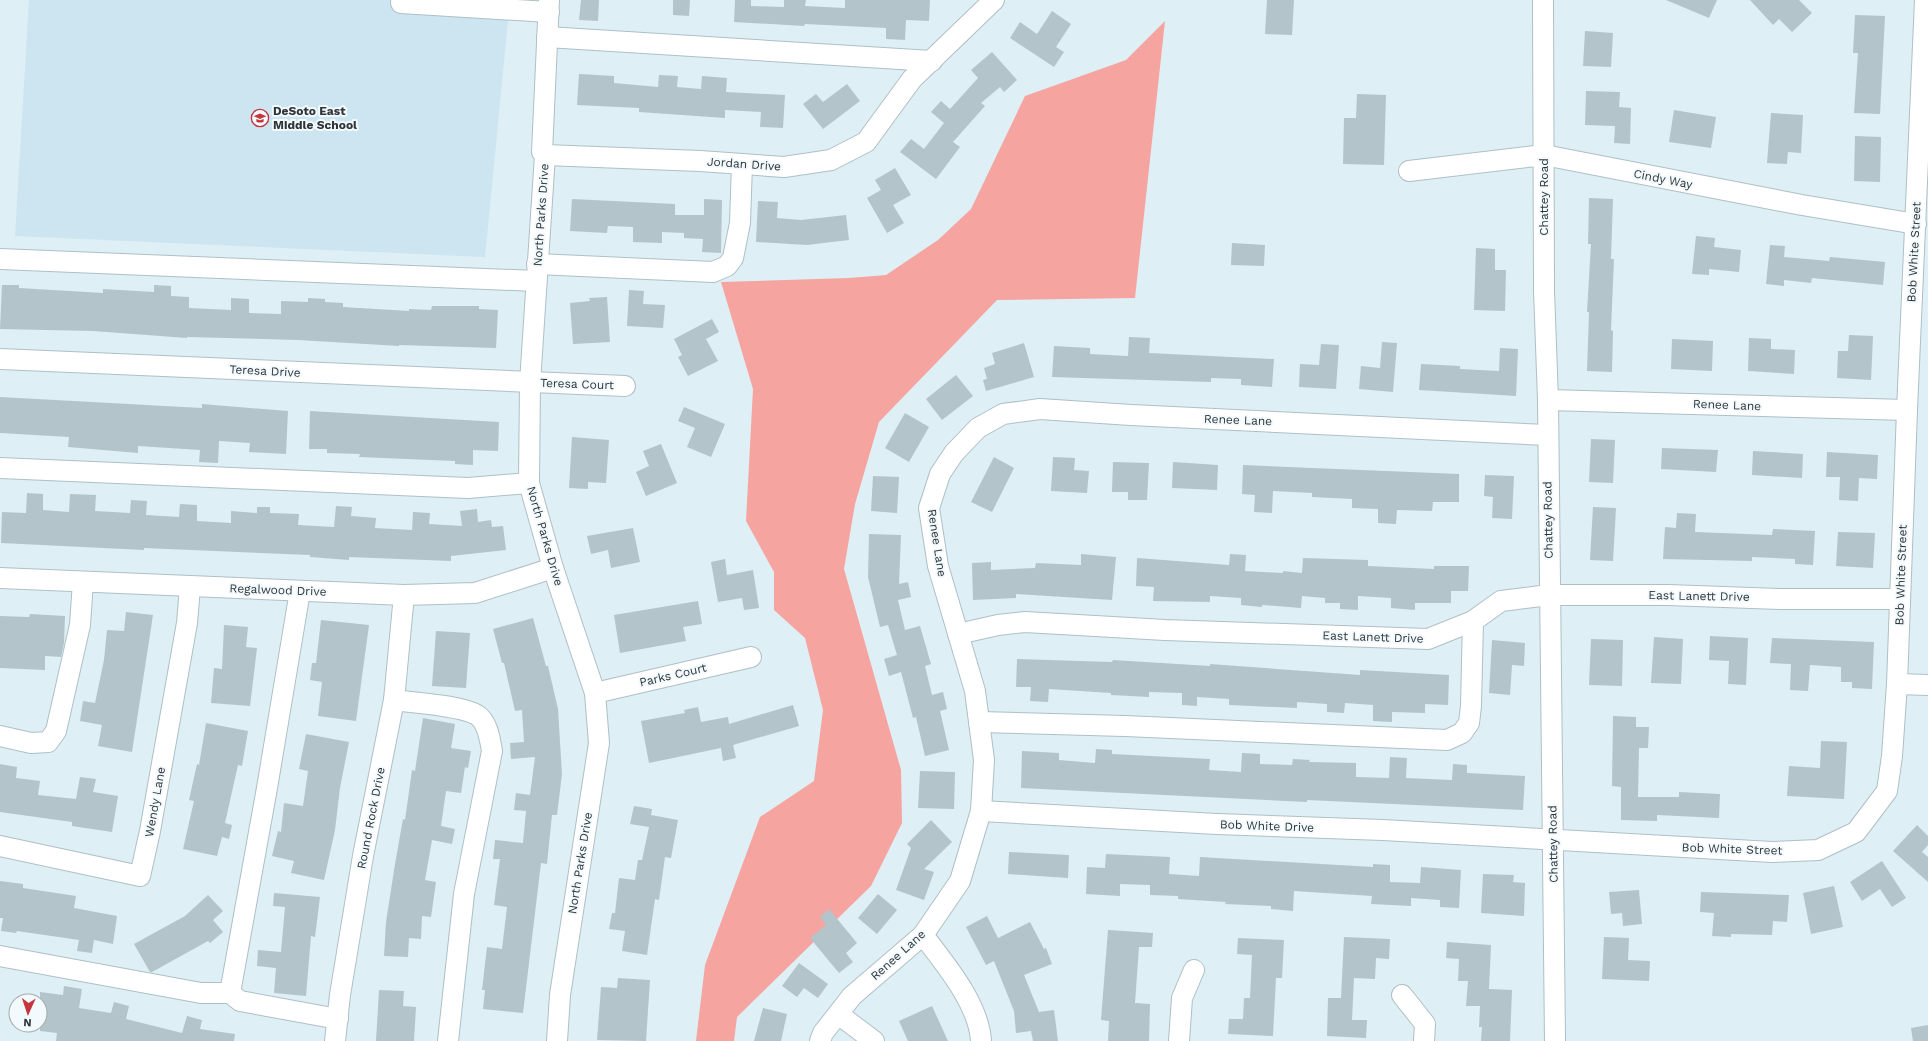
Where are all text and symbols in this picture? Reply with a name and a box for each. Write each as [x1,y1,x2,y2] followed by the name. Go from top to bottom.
[273,104,357,132] place label: DeSoto East Middle School
[250,108,270,128] school or university icon: DeSoto East Middle School
[706,154,782,174] street label: Jordan Drive
[1537,158,1551,236] street label: Chattey Road
[530,163,552,267] street label: North Parks Drive
[1632,166,1694,192] street label: Cindy Way
[1904,201,1924,303] street label: Bob White Street
[229,362,301,380] street label: Teresa Drive
[540,376,614,392] street label: Teresa Court
[1693,397,1761,413] street label: Renee Lane
[1204,412,1272,428] street label: Renee Lane
[1540,481,1556,559] street label: Chattey Road
[524,485,566,587] street label: North Parks Drive
[925,508,949,578] street label: Renee Lane
[1892,524,1910,626] street label: Bob White Street
[229,581,327,599] street label: Regalwood Drive
[1648,588,1750,604] street label: East Lanett Drive
[1322,628,1424,646] street label: East Lanett Drive
[638,660,708,690] street label: Parks Court
[142,766,168,838] street label: Wendy Lane
[354,766,388,870] street label: Round Rock Drive
[1545,805,1561,883] street label: Chattey Road
[565,811,595,915] street label: North Parks Drive
[1220,817,1314,835] street label: Bob White Drive
[1681,840,1783,858] street label: Bob White Street
[868,927,928,983] street label: Renee Lane
[8,993,48,1033] north arrow
[23,1016,32,1029] text: N

